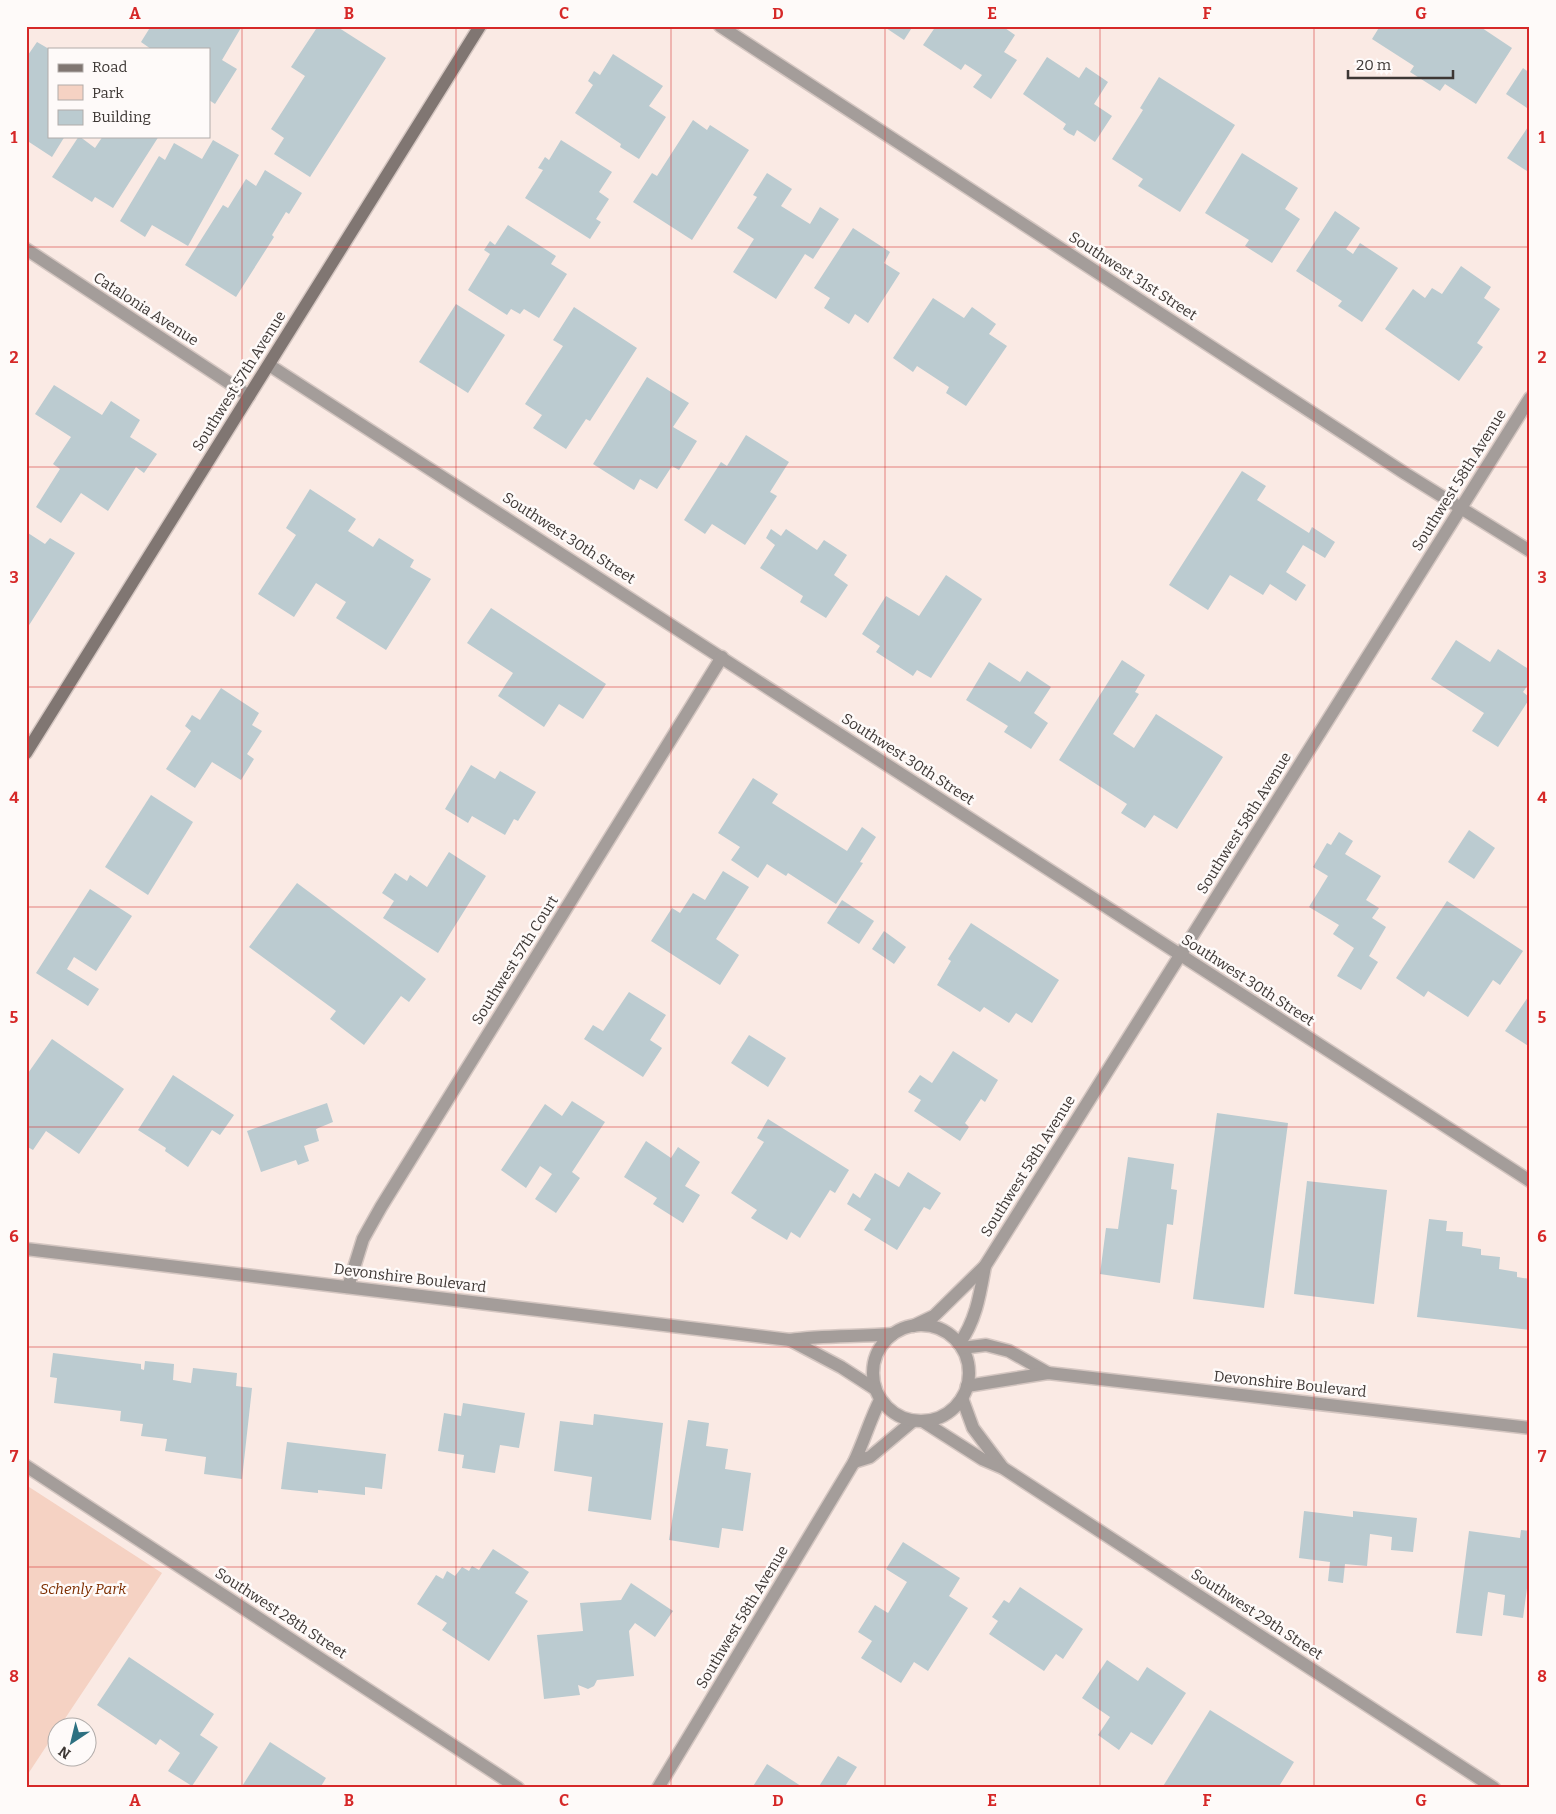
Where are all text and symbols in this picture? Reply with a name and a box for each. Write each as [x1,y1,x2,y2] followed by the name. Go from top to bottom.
[129,4,141,23] text: A
[344,4,354,23] text: B
[559,4,569,23] text: C
[772,4,784,23] text: D
[987,4,997,23] text: E
[1203,4,1212,23] text: F
[1415,4,1427,23] text: G
[48,48,210,138] legend
[1348,48,1454,80] scale bar
[1356,56,1392,74] text: 20 m
[92,58,127,76] text: Road
[92,84,124,102] text: Park
[92,108,151,126] text: Building
[11,128,18,147] text: 1
[1539,128,1546,147] text: 1
[1066,228,1201,324] street label: Southwest 31st Street
[90,268,202,350] street label: Catalonia Avenue
[188,308,290,454] street label: Southwest 57th Avenue
[9,348,19,367] text: 2
[1537,348,1547,367] text: 2
[1408,406,1510,554] street label: Southwest 58th Avenue
[499,488,639,588] street label: Southwest 30th Street
[9,568,19,587] text: 3
[1537,568,1547,587] text: 3
[838,709,978,809] street label: Southwest 30th Street
[1193,749,1295,897] street label: Southwest 58th Avenue
[9,788,19,807] text: 4
[1537,788,1547,807] text: 4
[468,892,562,1028] street label: Southwest 57th Court
[1178,930,1318,1030] street label: Southwest 30th Street
[10,1008,19,1027] text: 5
[1538,1008,1547,1027] text: 5
[977,1092,1079,1240] street label: Southwest 58th Avenue
[9,1227,19,1246] text: 6
[1537,1227,1547,1246] text: 6
[333,1260,487,1296] street label: Devonshire Boulevard
[1213,1367,1367,1401] street label: Devonshire Boulevard
[10,1447,19,1466] text: 7
[1538,1447,1547,1466] text: 7
[692,1542,792,1692] street label: Southwest 58th Avenue
[212,1564,351,1663] street label: Southwest 28th Street
[1188,1565,1327,1664] street label: Southwest 29th Street
[40,1580,127,1598] park label: Schenly Park
[9,1667,19,1686] text: 8
[1537,1667,1547,1686] text: 8
[48,1716,98,1766] north arrow
[55,1742,74,1762] text: N
[129,1791,141,1810] text: A
[344,1791,354,1810] text: B
[559,1791,569,1810] text: C
[772,1791,784,1810] text: D
[987,1791,997,1810] text: E
[1203,1791,1212,1810] text: F
[1415,1791,1427,1810] text: G

